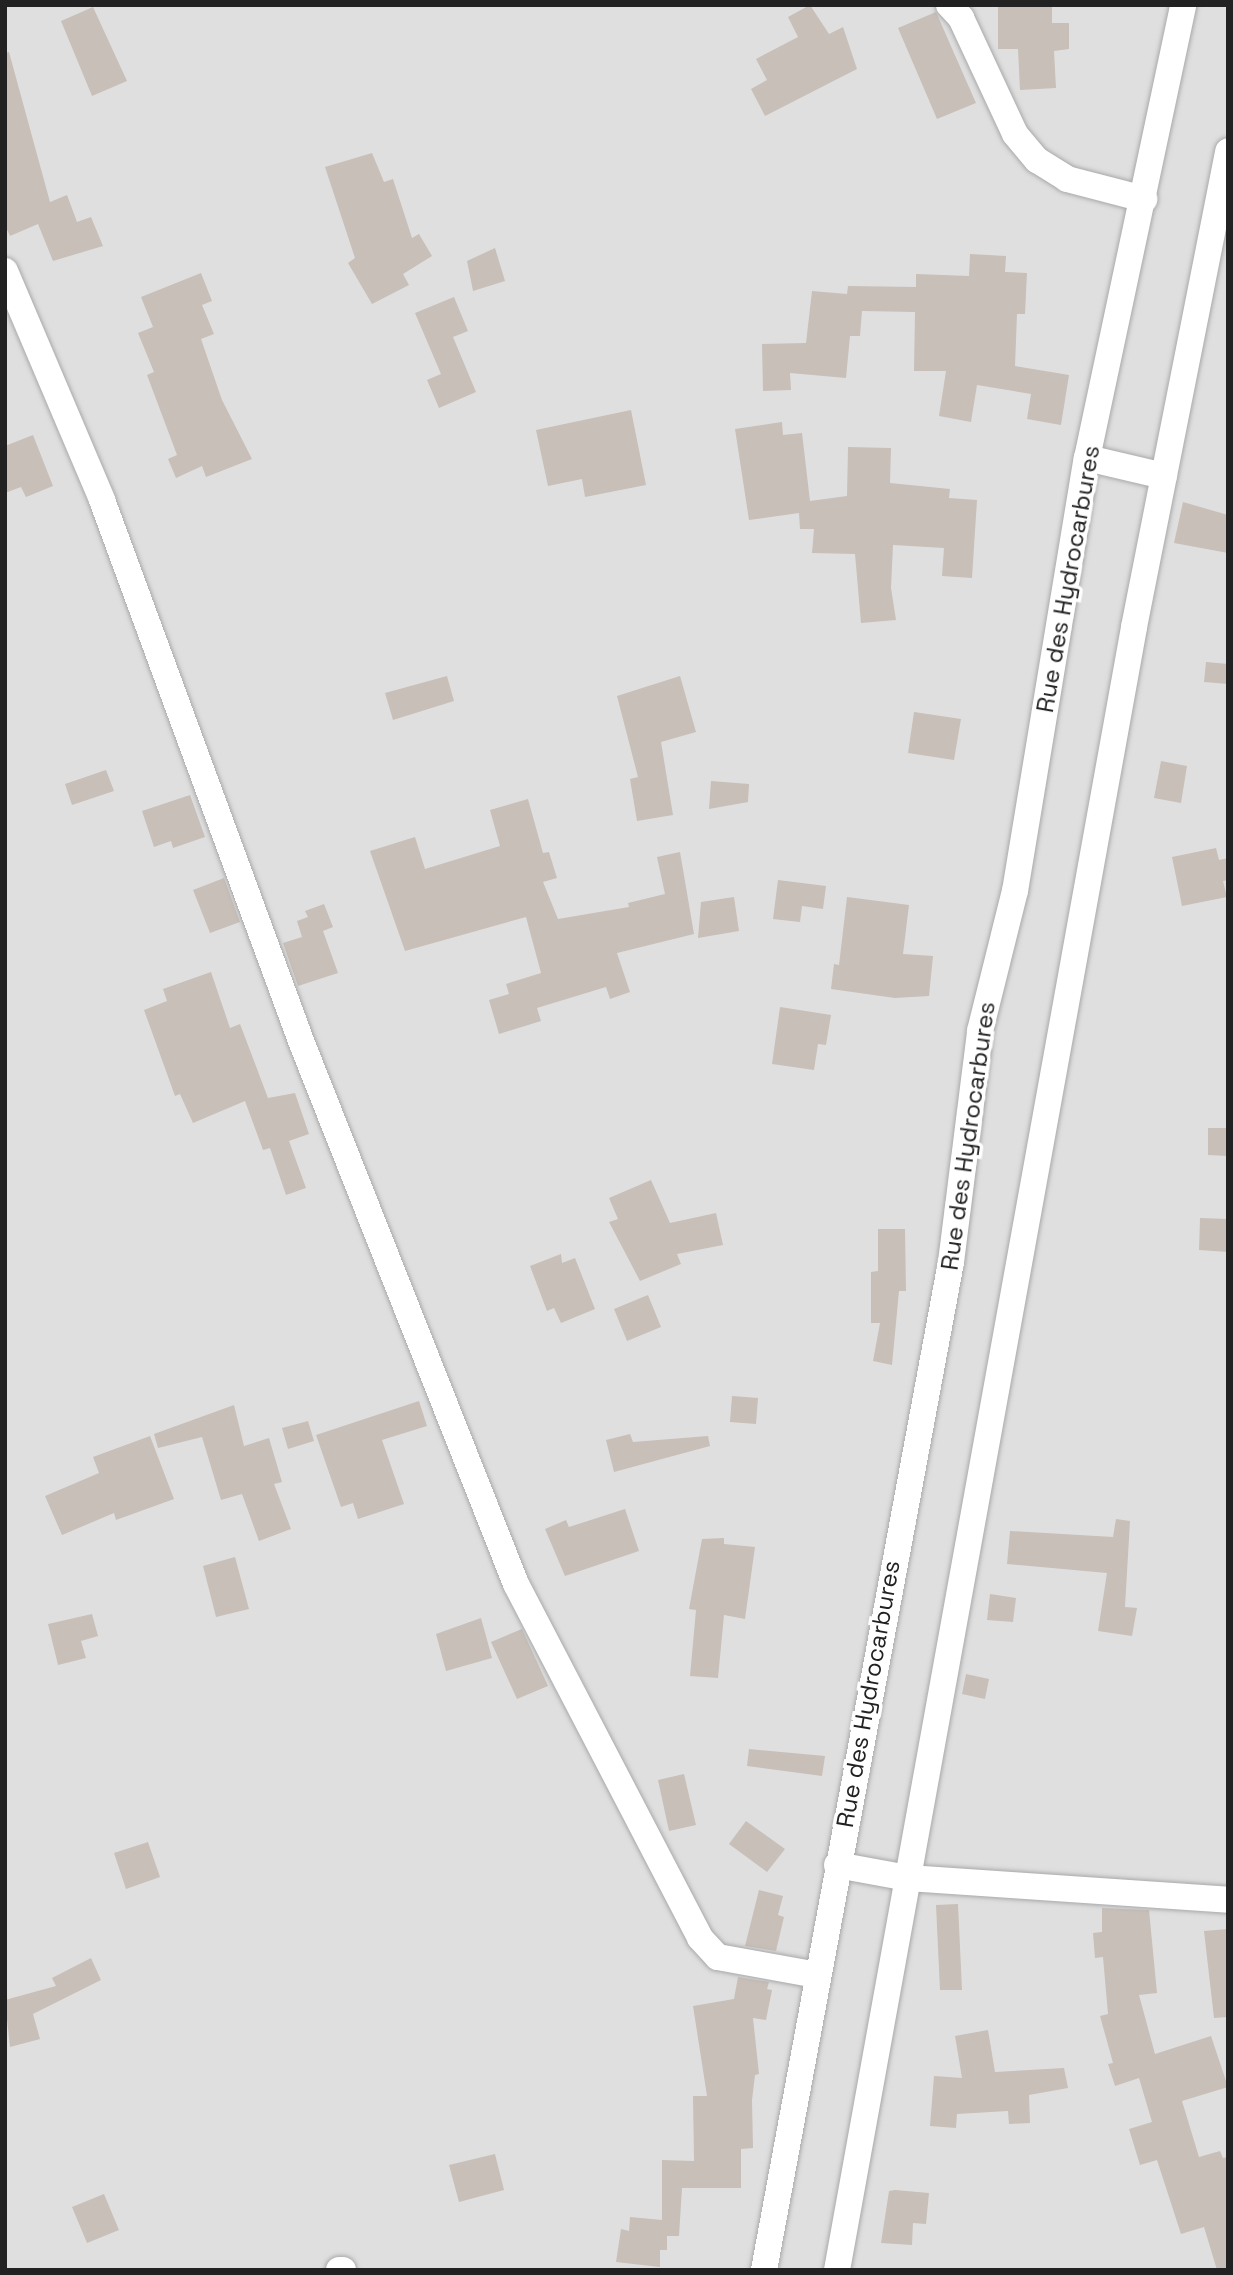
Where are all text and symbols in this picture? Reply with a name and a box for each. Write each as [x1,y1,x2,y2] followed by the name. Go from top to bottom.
[1030,443,1106,715] street label: Rue des Hydrocarbures
[935,1000,1001,1272] street label: Rue des Hydrocarbures
[830,1558,906,1830] street label: Rue des Hydrocarbures

